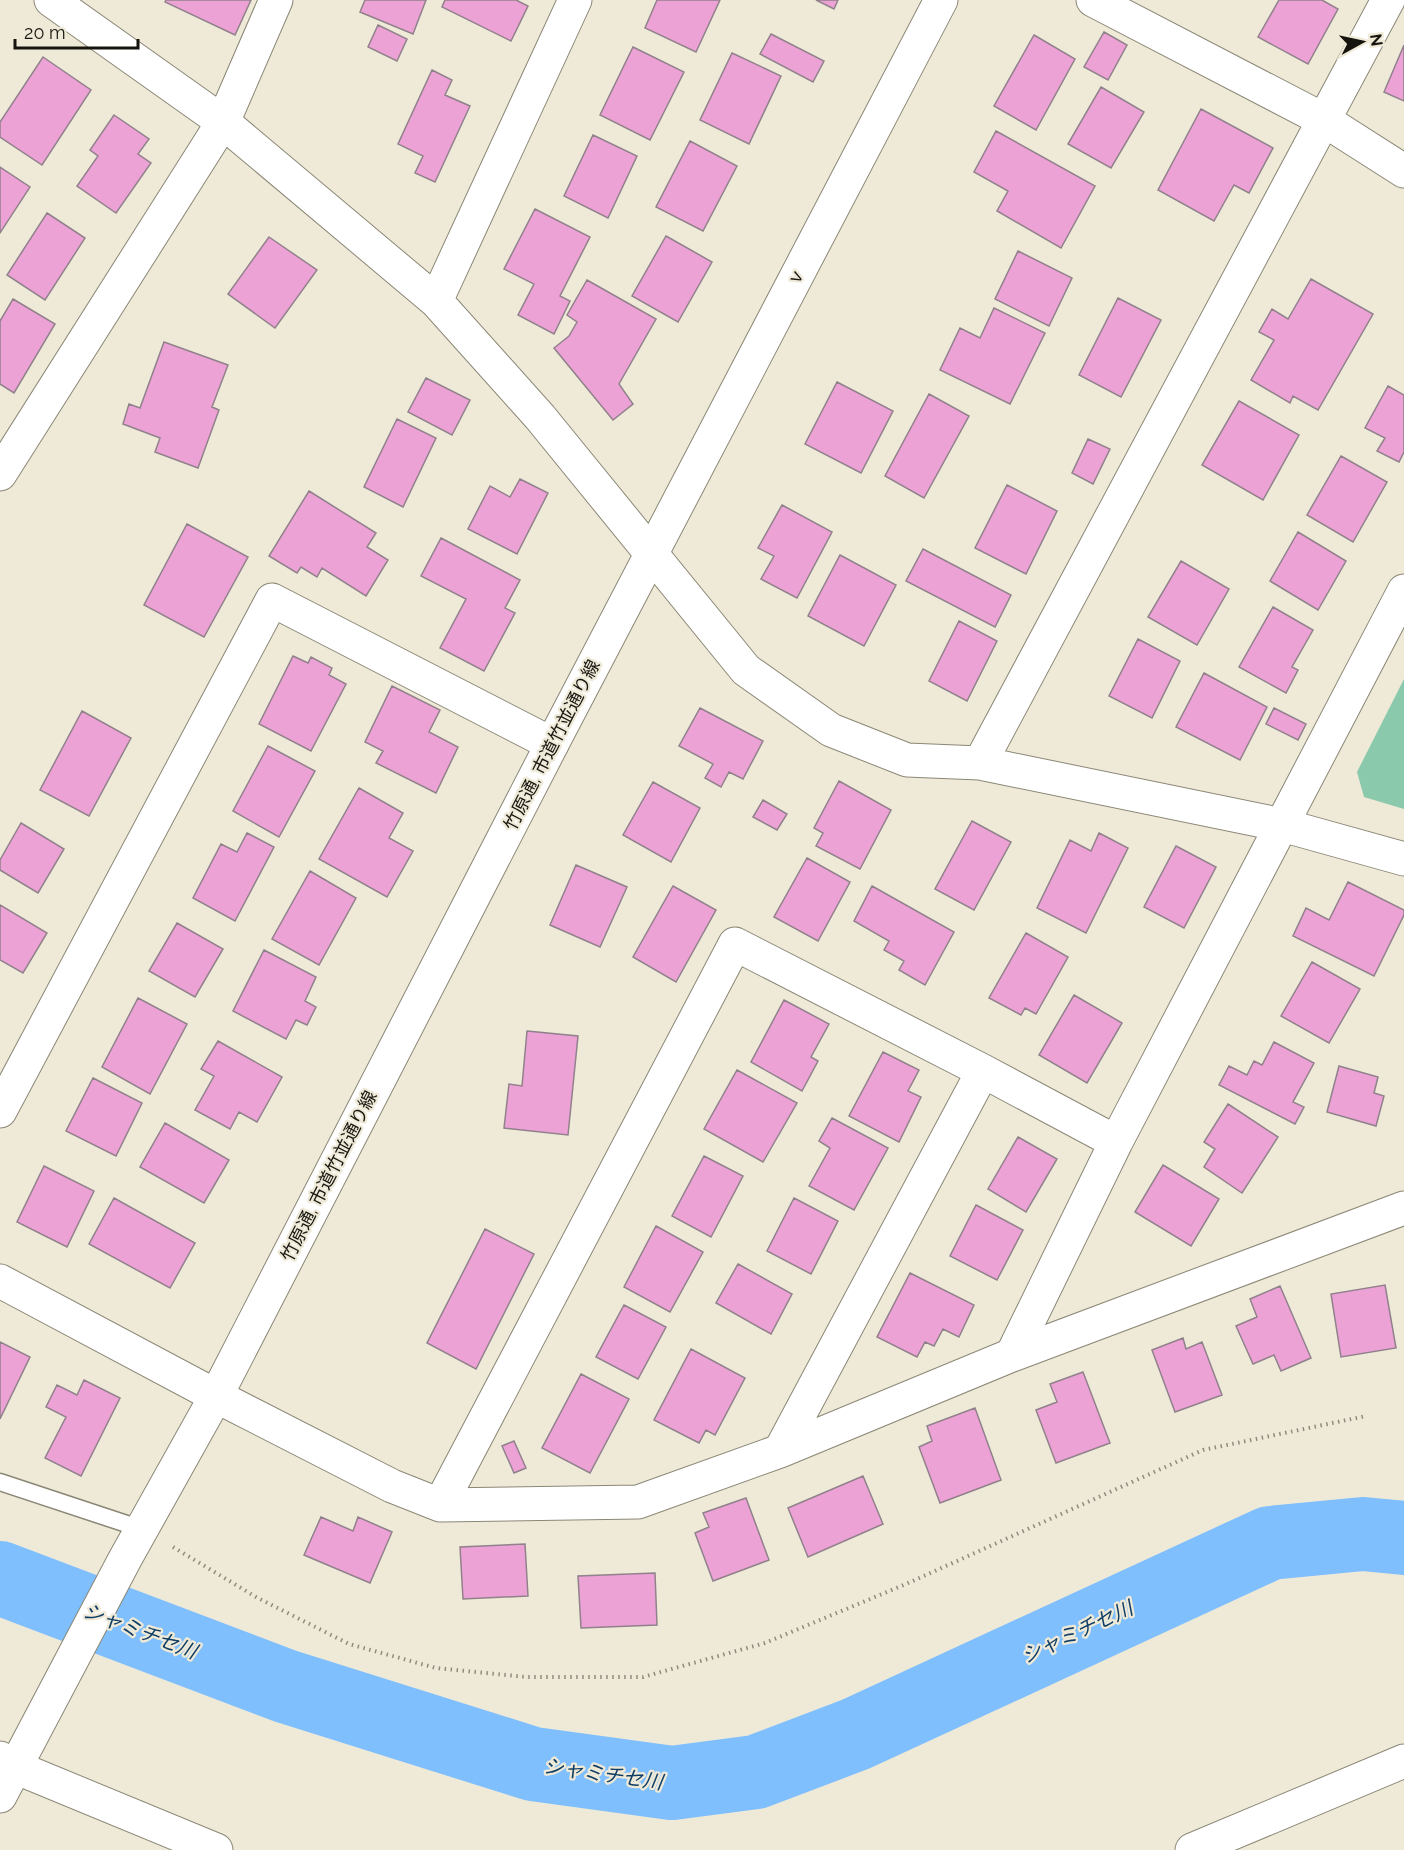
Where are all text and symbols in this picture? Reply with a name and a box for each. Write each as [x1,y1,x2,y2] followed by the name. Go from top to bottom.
[15,12,138,50] scale bar
[1332,12,1392,72] north arrow
[24,22,66,43] text: 20 m
[1366,33,1387,47] text: N
[782,264,809,290] street label: ｖ
[499,656,604,834] street label: 竹原通, 市道竹並通り線
[276,1087,381,1265] street label: 竹原通, 市道竹並通り線
[1018,1595,1138,1668] water label: シャミチセ川
[80,1598,202,1664] water label: シャミチセ川
[542,1754,666,1795] water label: シャミチセ川

